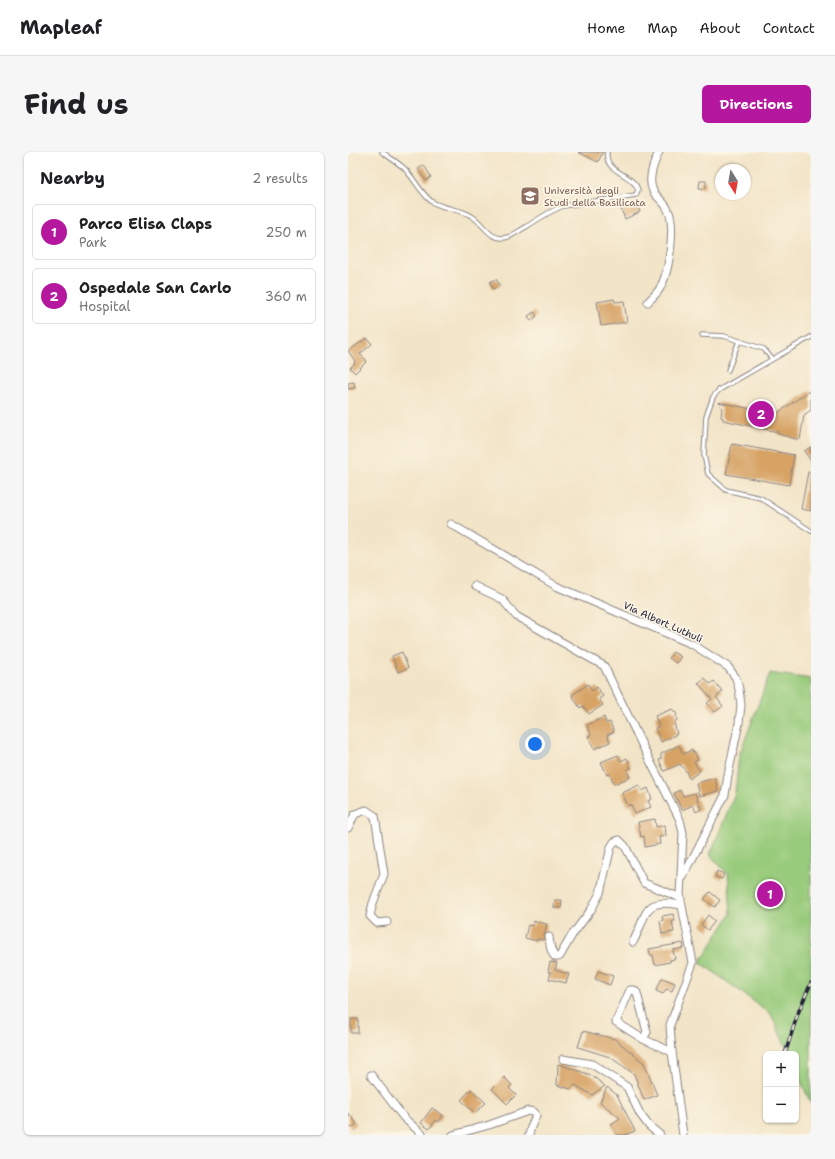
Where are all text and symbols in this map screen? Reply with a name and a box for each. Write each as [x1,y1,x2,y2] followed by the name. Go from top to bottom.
[20,15,102,40] text: Mapleaf
[587,19,626,37] text: Home
[648,19,678,37] text: Map
[700,19,741,37] text: About
[763,19,815,37] text: Contact
[24,85,129,123] text: Find us
[702,85,811,123] button: Directions
[715,164,751,200] north arrow
[40,167,105,189] text: Nearby
[252,170,308,187] text: 2 results
[544,184,646,209] place label: Università degli Studi della Basilicata
[519,185,541,207] school or university icon: Università degli Studi della Basilicata
[79,214,212,234] text: Parco Elisa Claps
[51,224,57,241] text: 1
[266,224,307,241] text: 250 m
[79,234,107,251] text: Park
[79,278,232,298] text: Ospedale San Carlo
[49,288,59,305] text: 2
[265,288,307,305] text: 360 m
[79,298,130,315] text: Hospital
[748,399,774,429] pin: 2
[621,599,705,645] street label: Via Albert Luthuli
[525,734,545,754] your location
[757,879,783,909] pin: 1
[763,1051,799,1123] map controls
[763,1051,799,1087] button: +
[763,1087,799,1123] button: −

